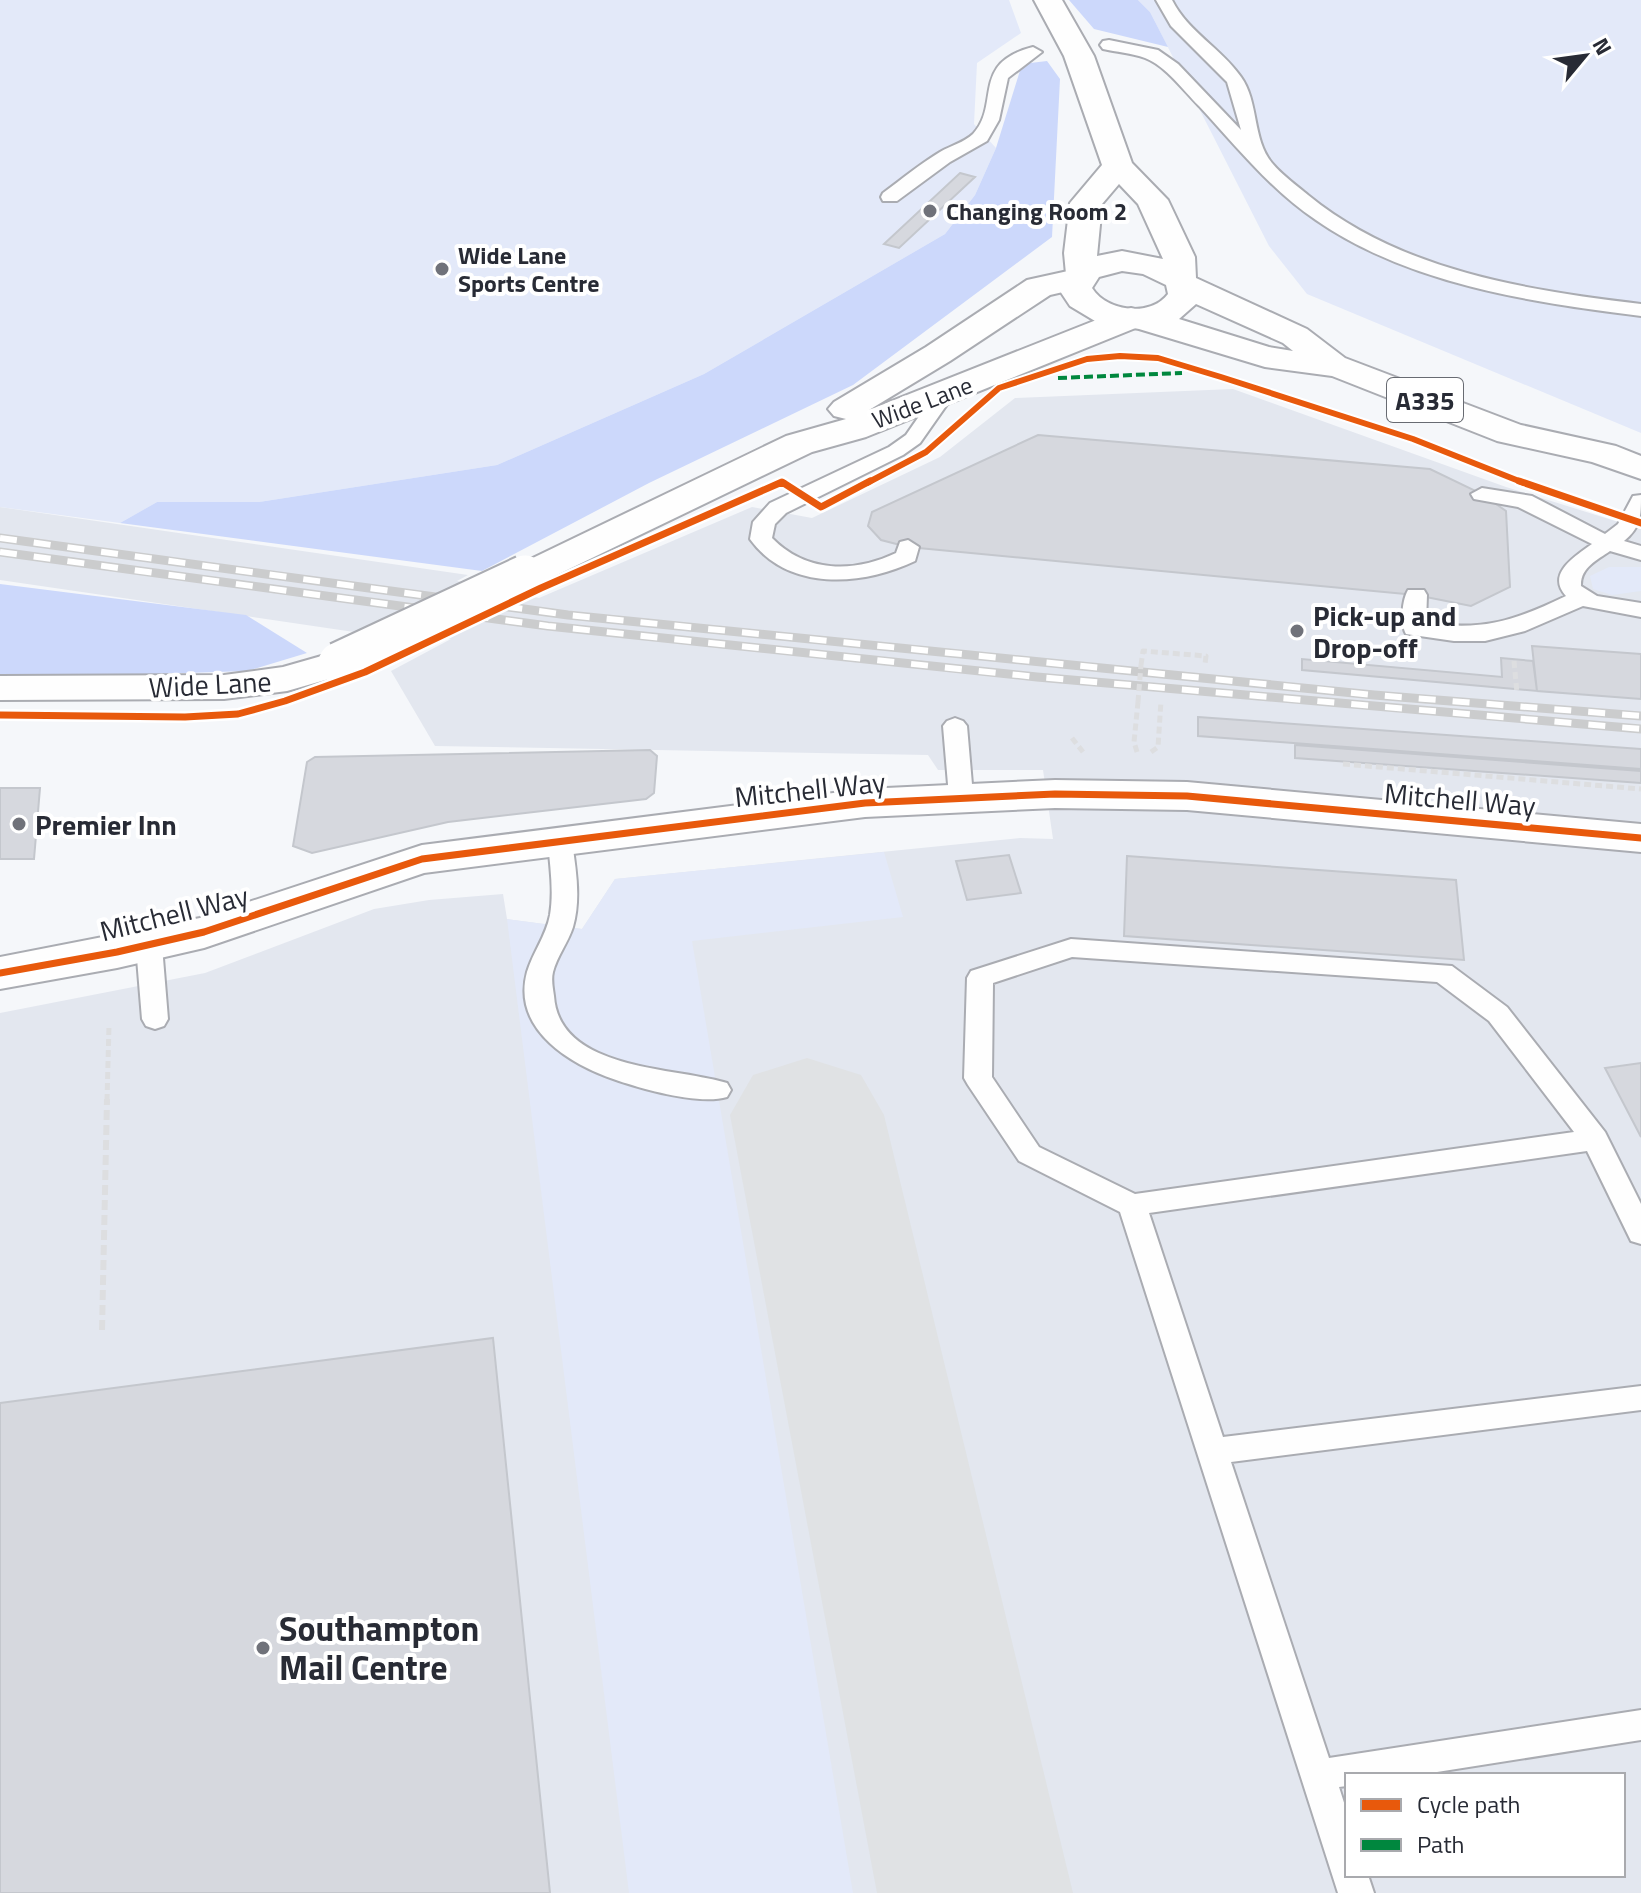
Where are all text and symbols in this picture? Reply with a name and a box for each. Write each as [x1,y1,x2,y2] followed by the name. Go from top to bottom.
[1545,16,1625,96] north arrow
[1584,31,1621,61] text: N
[946,193,1127,229] place label: Changing Room 2
[921,202,939,220] marker: Changing Room 2
[458,237,599,301] place label: Wide Lane Sports Centre
[433,260,451,278] marker: Wide Lane Sports Centre
[866,366,978,438] street label: Wide Lane
[1387,378,1463,422] road number: A335
[1313,594,1456,669] place label: Pick-up and Drop-off
[1288,622,1306,640] marker: Pick-up and Drop-off
[148,659,272,709] street label: Wide Lane
[732,760,888,818] street label: Mitchell Way
[1383,771,1537,827] street label: Mitchell Way
[35,803,177,846] place label: Premier Inn
[10,815,28,833] marker: Premier Inn
[95,874,253,952] street label: Mitchell Way
[279,1602,479,1693] place label: Southampton Mail Centre
[254,1639,272,1657] marker: Southampton Mail Centre
[1345,1773,1625,1877] legend
[1417,1786,1520,1822] text: Cycle path
[1417,1826,1464,1862] text: Path

